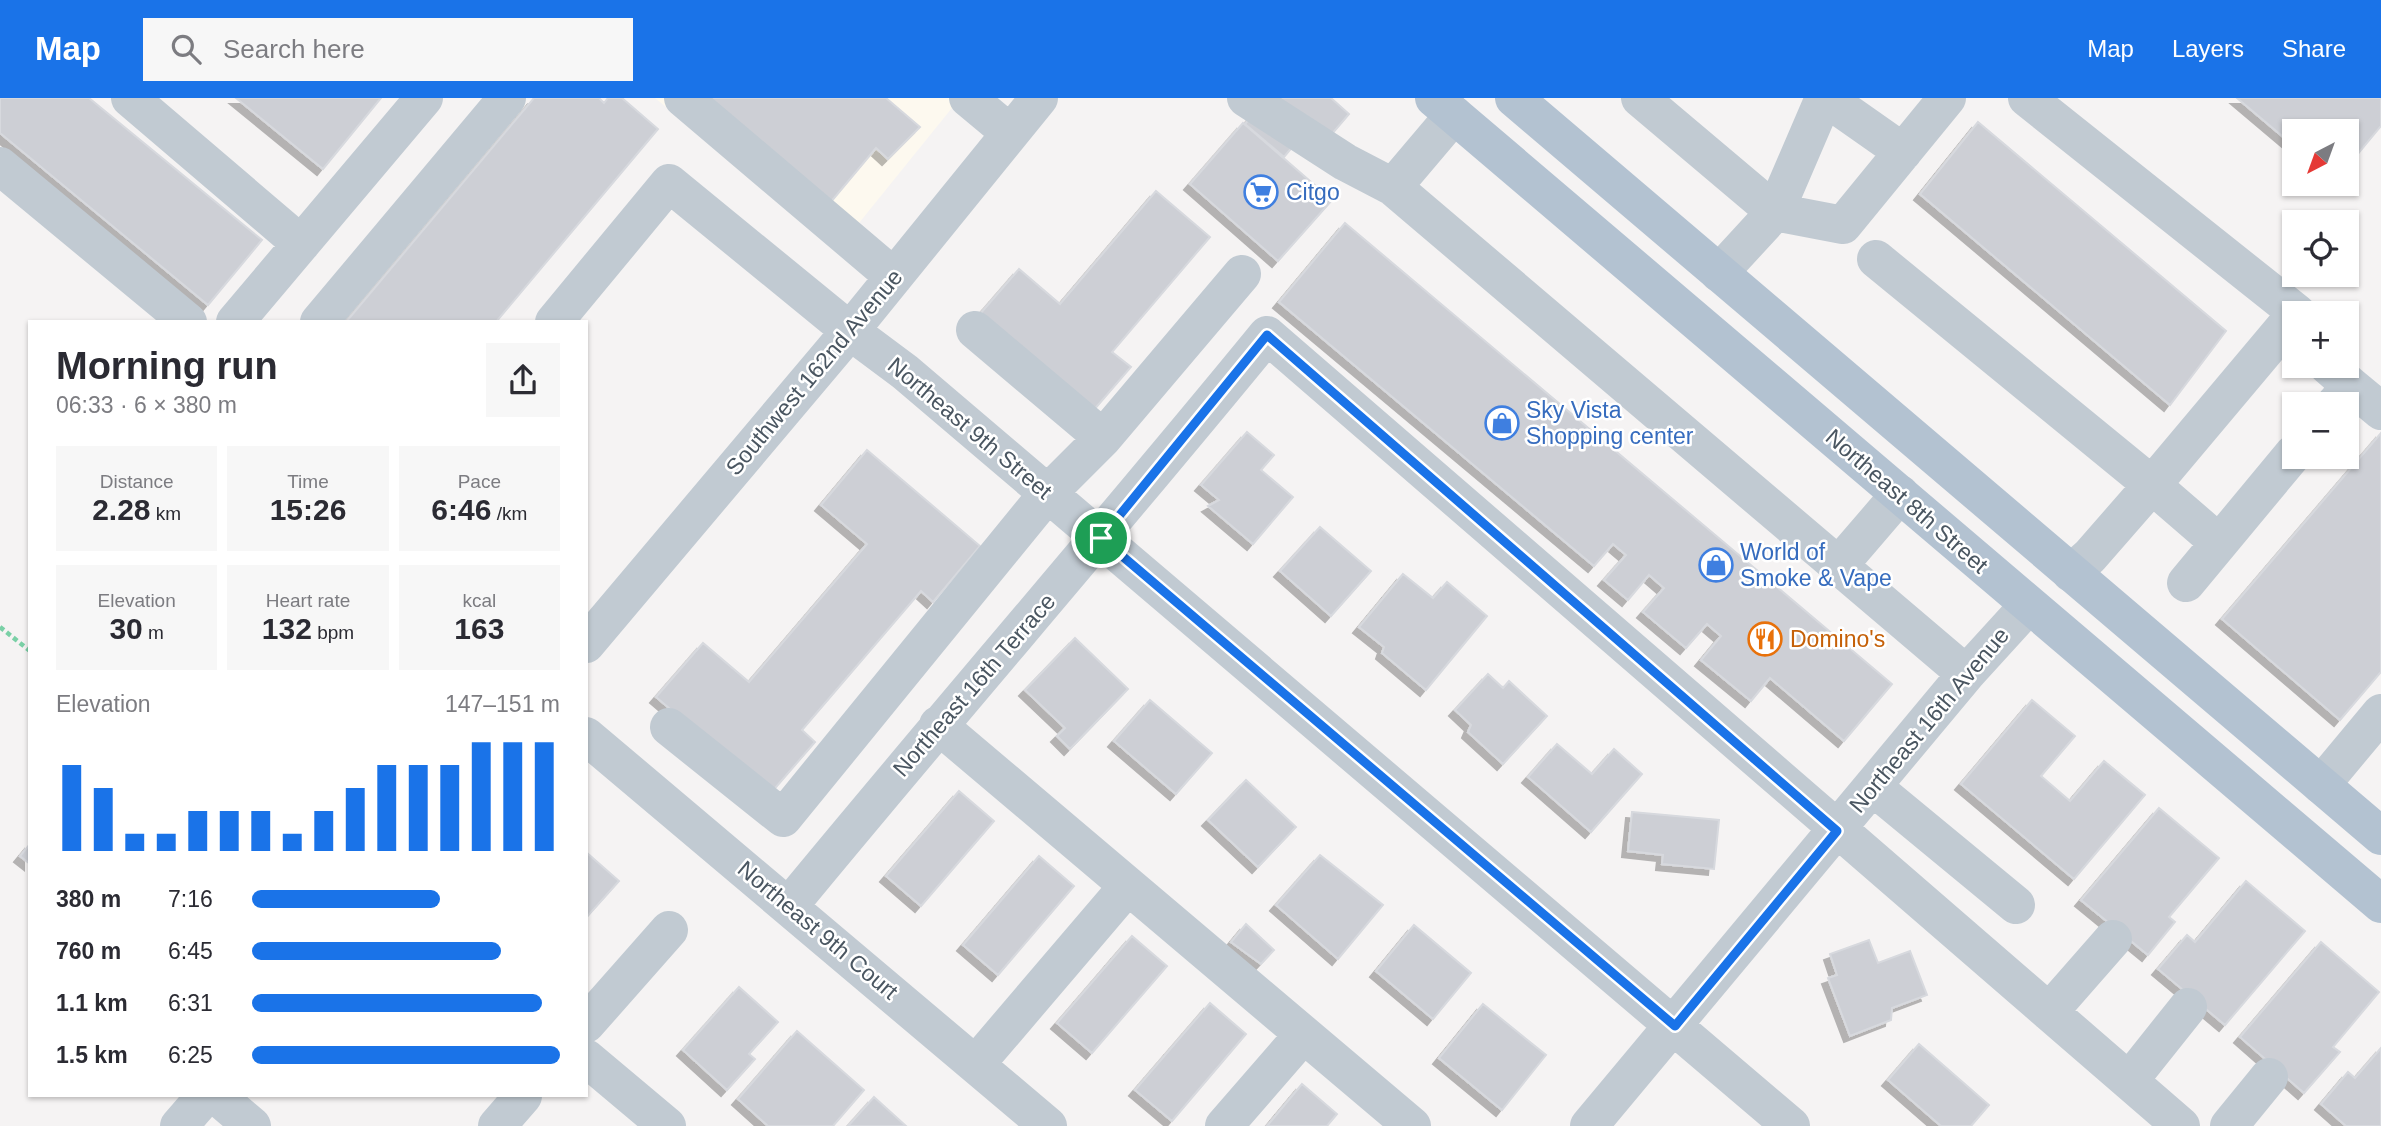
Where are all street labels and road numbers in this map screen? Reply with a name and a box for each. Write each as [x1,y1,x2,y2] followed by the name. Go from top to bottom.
[720,264,908,480] street label: Southwest 162nd Avenue
[883,352,1058,504] street label: Northeast 9th Street
[1821,424,1994,579] street label: Northeast 8th Street
[888,588,1060,782] street label: Northeast 16th Terrace
[1844,622,2014,818] street label: Northeast 16th Avenue
[733,856,904,1005] street label: Northeast 9th Court

